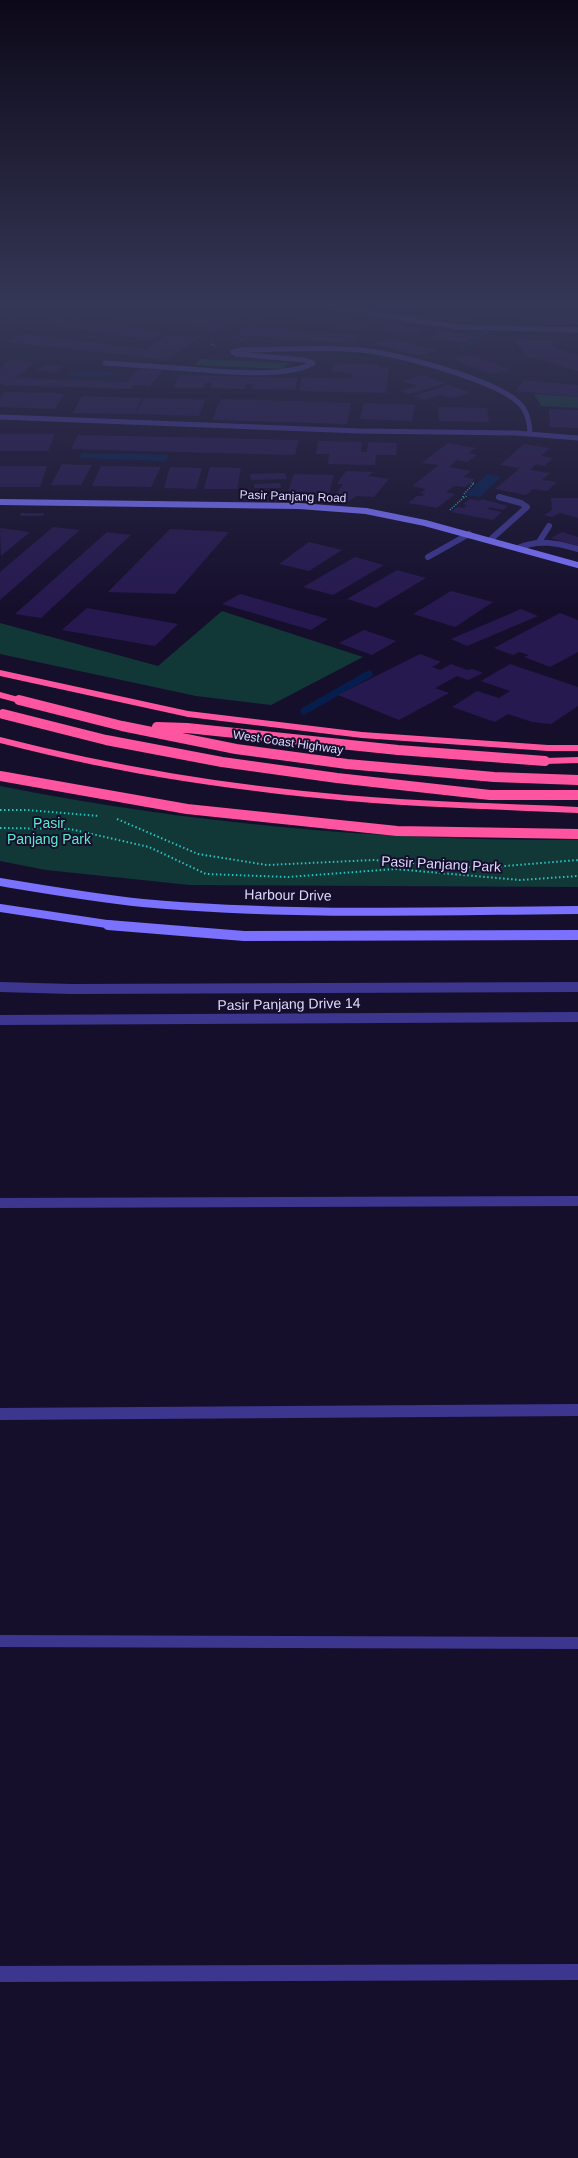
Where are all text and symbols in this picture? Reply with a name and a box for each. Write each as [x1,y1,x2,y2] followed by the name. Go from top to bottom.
[239,488,347,506] street label: Pasir Panjang Road
[232,728,344,758] street label: West Coast Highway
[7,816,91,848] park label: Pasir Panjang Park
[381,853,501,877] street label: Pasir Panjang Park
[244,887,332,905] street label: Harbour Drive
[217,995,361,1015] street label: Pasir Panjang Drive 14

